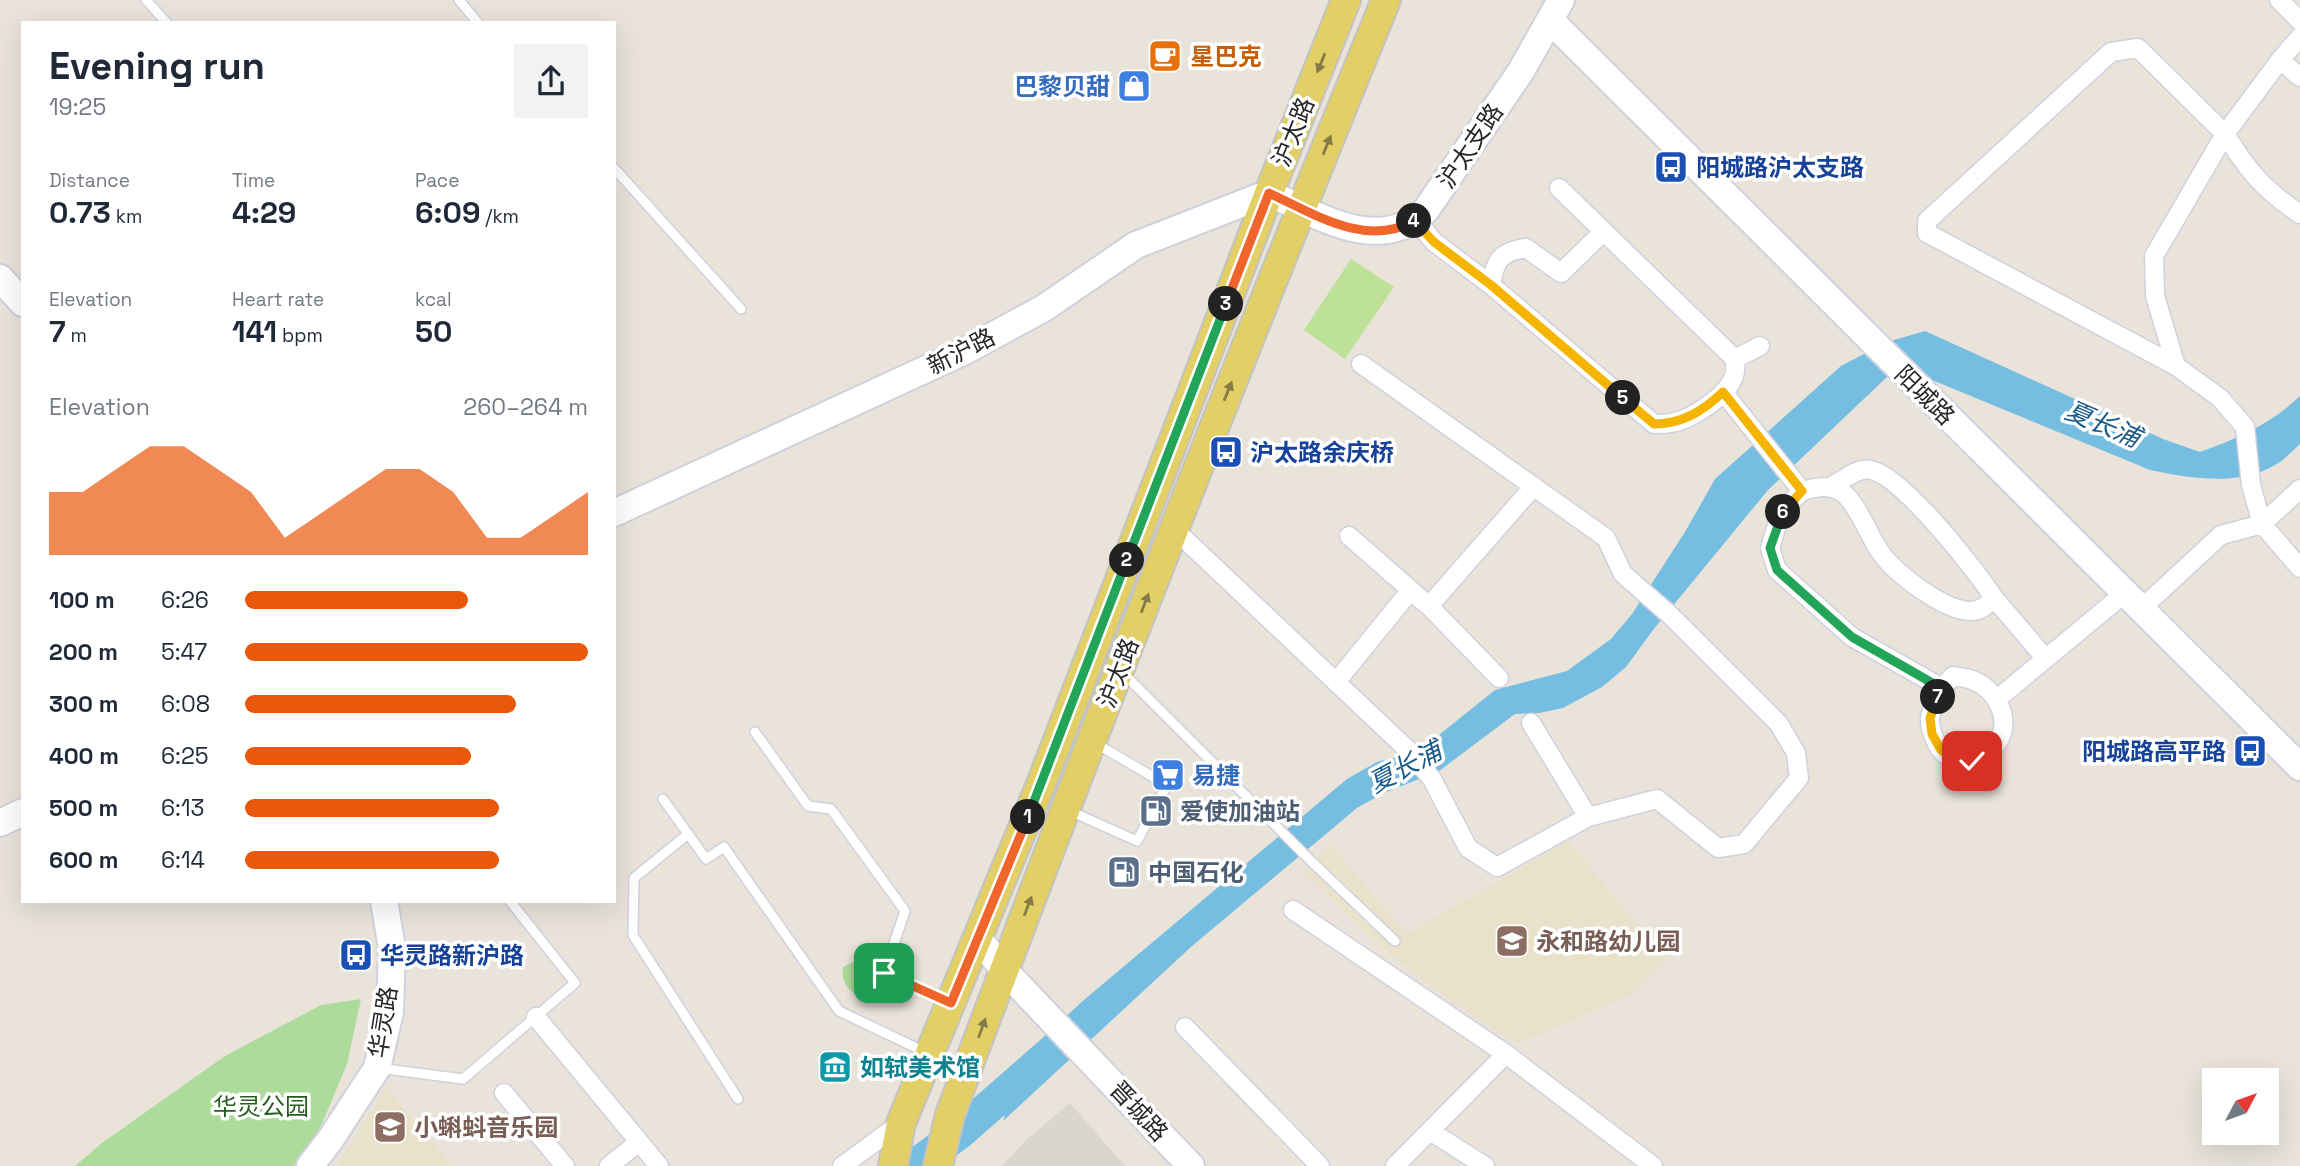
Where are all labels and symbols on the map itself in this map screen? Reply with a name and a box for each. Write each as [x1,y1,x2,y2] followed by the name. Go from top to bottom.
[1146,37,1184,75] cafe icon: 星巴克
[1190,41,1262,72] place label: 星巴克
[1315,53,1326,74] one-way arrow
[1115,67,1153,105] shop icon: 巴黎贝甜
[1014,71,1110,102] place label: 巴黎贝甜
[1265,93,1321,171] street label: 沪太路
[1430,98,1510,194] street label: 沪太支路
[1322,134,1333,155] one-way arrow
[1652,148,1690,186] bus stop icon: 阳城路沪太支路
[1696,152,1864,183] place label: 阳城路沪太支路
[1396,204,1432,238] pin: 4
[1208,286,1244,322] pin: 3
[922,321,1000,381] street label: 新沪路
[1889,359,1961,431] street label: 阳城路
[1223,380,1234,401] one-way arrow
[1606,380,1640,416] pin: 5
[2060,393,2149,456] water label: 夏长浦
[1207,433,1245,471] bus stop icon: 沪太路余庆桥
[1250,437,1394,468] place label: 沪太路余庆桥
[1766,494,1800,530] pin: 6
[1110,542,1144,578] pin: 2
[1140,592,1151,613] one-way arrow
[1091,634,1145,712] street label: 沪太路
[1920,680,1955,714] pin: 7
[1942,731,2002,791] pin
[1363,732,1451,800] water label: 夏长浦
[2231,732,2269,770] bus stop icon: 阳城路高平路
[2082,736,2226,767] place label: 阳城路高平路
[1149,756,1187,794] supermarket icon: 易捷
[1192,760,1240,791] place label: 易捷
[1137,792,1175,830] fuel station icon: 爱使加油站
[1180,796,1300,827] place label: 爱使加油站
[1010,800,1046,834] pin: 1
[1105,853,1143,891] fuel station icon: 中国石化
[1148,857,1244,888] place label: 中国石化
[1023,896,1034,917] one-way arrow
[1493,922,1531,960] school or university icon: 永和路幼儿园
[1536,926,1680,957] place label: 永和路幼儿园
[337,936,375,974] bus stop icon: 华灵路新沪路
[380,940,524,971] place label: 华灵路新沪路
[854,943,914,1003] pin
[362,984,404,1060] street label: 华灵路
[977,1018,988,1039] one-way arrow
[816,1048,854,1086] museum icon: 如轼美术馆
[860,1052,980,1083] place label: 如轼美术馆
[2202,1068,2278,1144] north arrow
[1103,1074,1175,1148] street label: 晋城路
[213,1091,309,1122] park label: 华灵公园
[371,1108,409,1146] school or university icon: 小蝌蚪音乐园
[414,1112,558,1143] place label: 小蝌蚪音乐园

